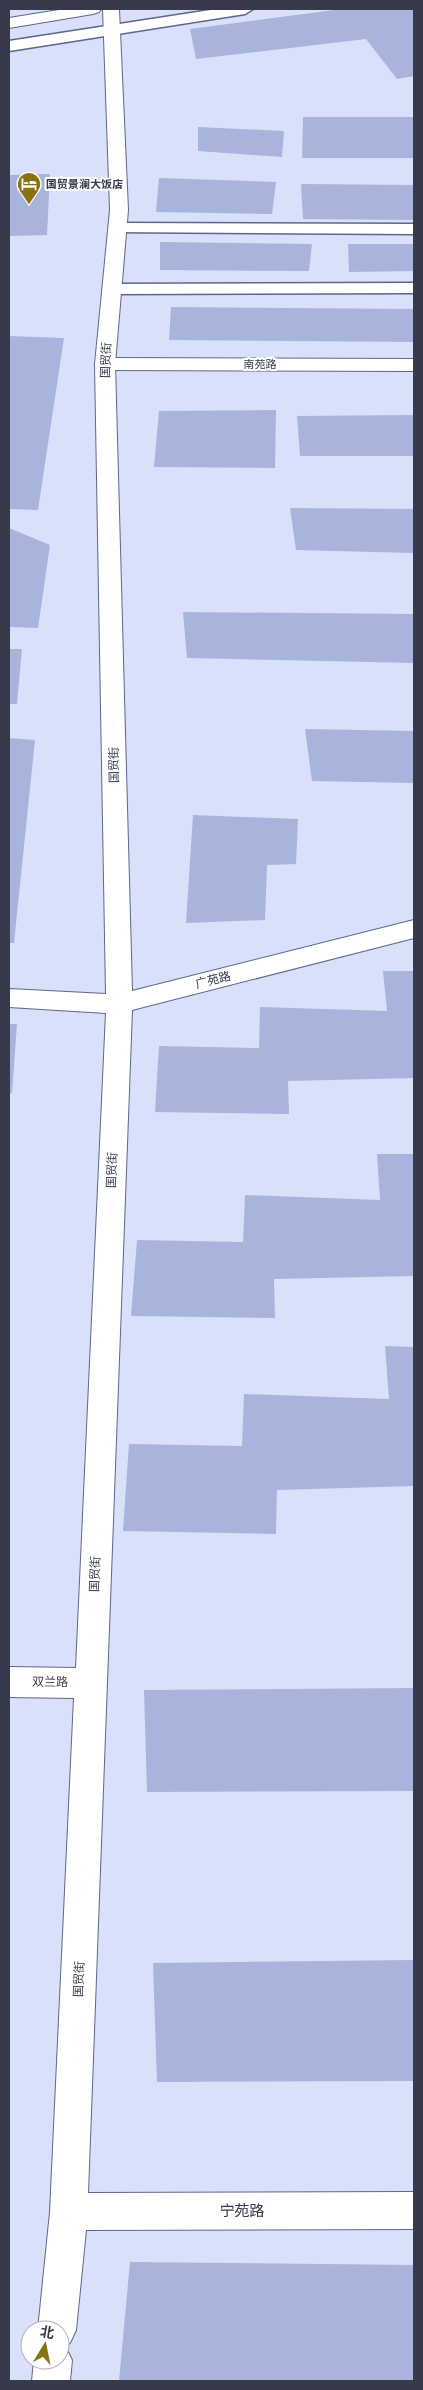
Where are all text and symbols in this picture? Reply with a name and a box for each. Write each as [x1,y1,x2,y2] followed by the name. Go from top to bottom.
[16,171,42,205] hotel icon: 国贸景澜大饭店
[46,178,123,191] place label: 国贸景澜大饭店
[98,342,114,378] street label: 国贸街
[244,358,277,371] street label: 南苑路
[107,747,121,783] street label: 国贸街
[194,969,232,991] street label: 广苑路
[104,1152,120,1188] street label: 国贸街
[87,1556,103,1592] street label: 国贸街
[32,1675,68,1689] street label: 双兰路
[71,1961,87,1997] street label: 国贸街
[219,2202,265,2220] street label: 宁苑路
[20,2320,70,2370] north arrow
[39,2323,56,2342] text: 北

